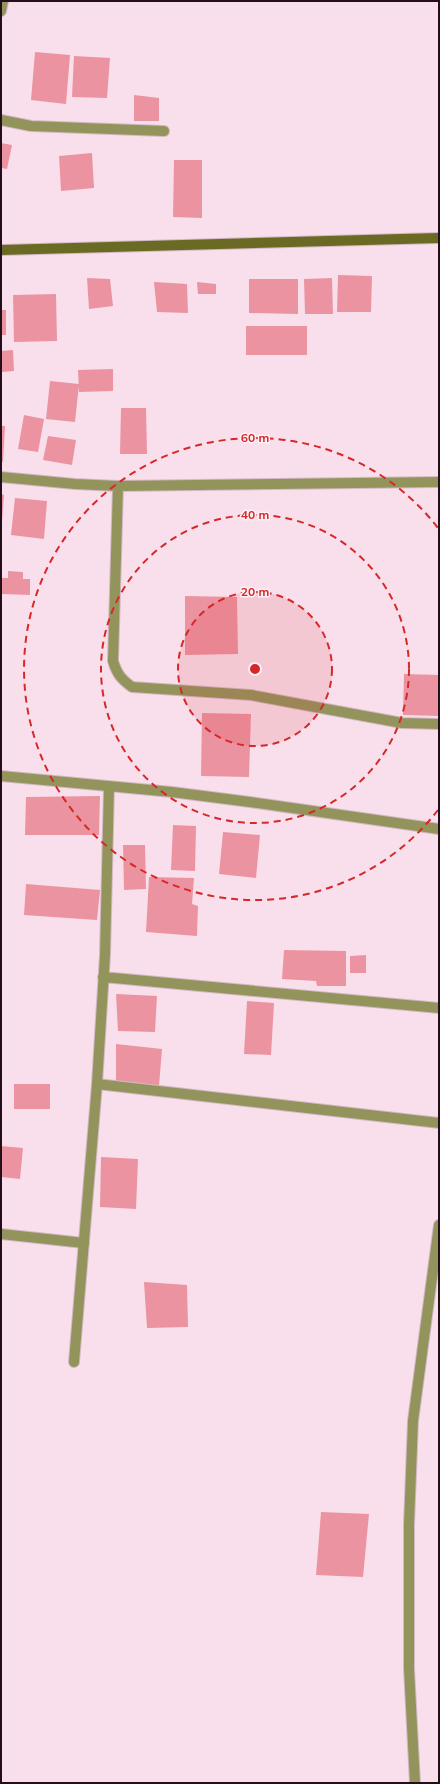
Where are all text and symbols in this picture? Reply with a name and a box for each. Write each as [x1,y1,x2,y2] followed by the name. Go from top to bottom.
[241,430,269,445] text: 60 m
[241,507,269,522] text: 40 m
[241,584,269,599] text: 20 m
[248,662,262,676] centre of rings

